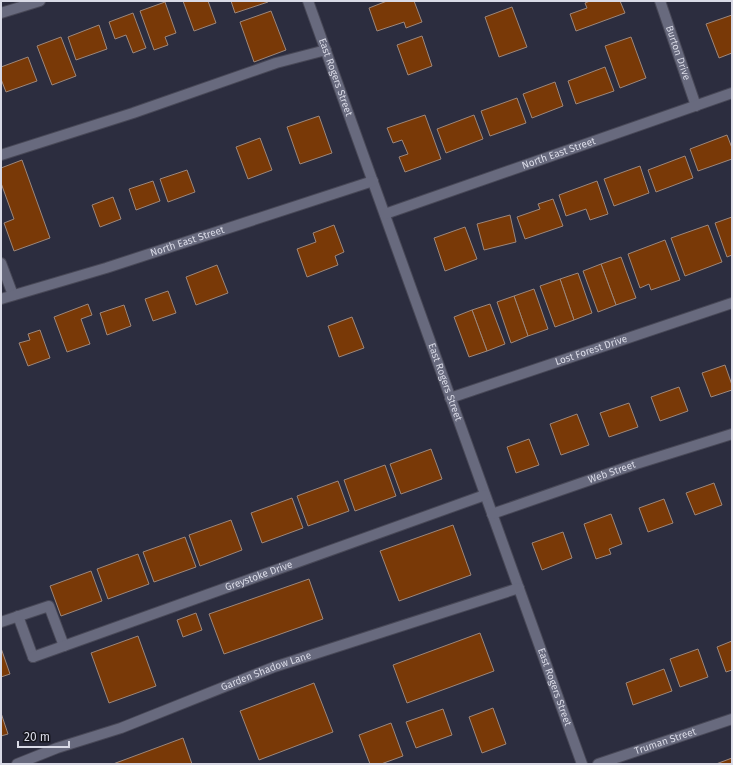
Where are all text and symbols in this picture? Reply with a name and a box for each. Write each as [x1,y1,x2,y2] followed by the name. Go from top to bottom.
[663,24,693,82] street label: Burton Drive
[316,37,355,118] street label: East Rogers Street
[520,135,598,172] street label: North East Street
[149,224,226,259] street label: North East Street
[554,333,629,368] street label: Lost Forest Drive
[425,342,465,423] street label: East Rogers Street
[587,458,638,486] street label: Web Street
[224,558,294,594] street label: Greystoke Drive
[535,646,574,728] street label: East Rogers Street
[219,649,313,694] street label: Garden Shadow Lane
[18,723,69,749] scale bar
[633,725,698,757] street label: Truman Street
[24,730,50,744] text: 20 m

